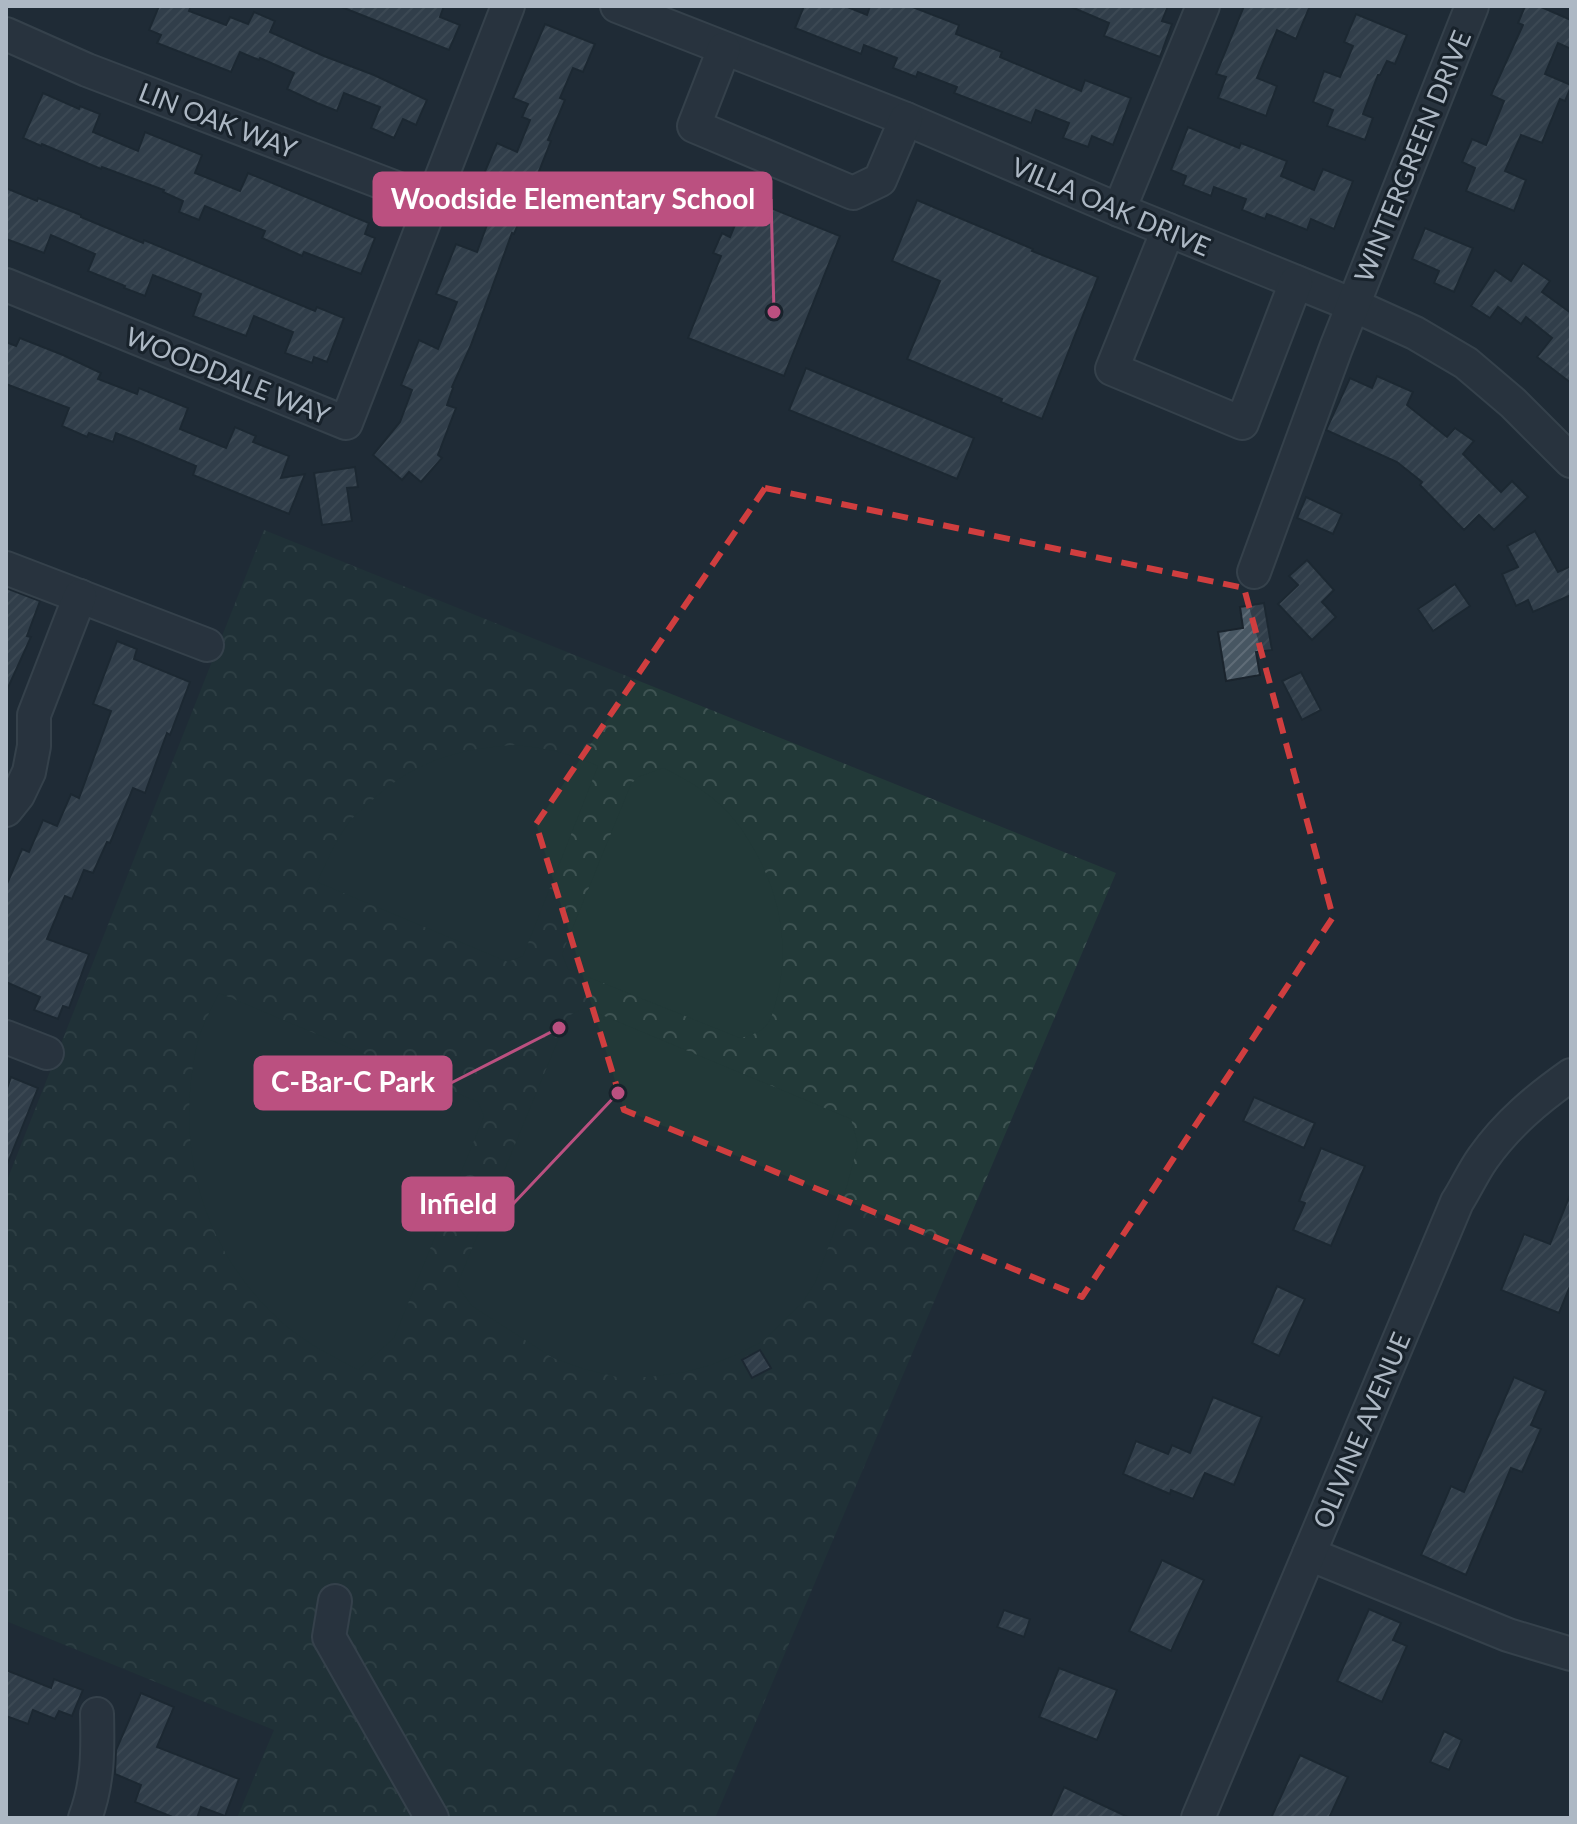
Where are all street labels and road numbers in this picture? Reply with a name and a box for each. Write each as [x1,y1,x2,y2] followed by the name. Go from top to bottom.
[1347,26,1477,286] street label: WINTERGREEN DRIVE
[135,75,302,165] street label: LIN OAK WAY
[1007,150,1215,262] street label: VILLA OAK DRIVE
[121,319,335,431] street label: WOODDALE WAY
[1305,1327,1417,1533] street label: OLIVINE AVENUE

